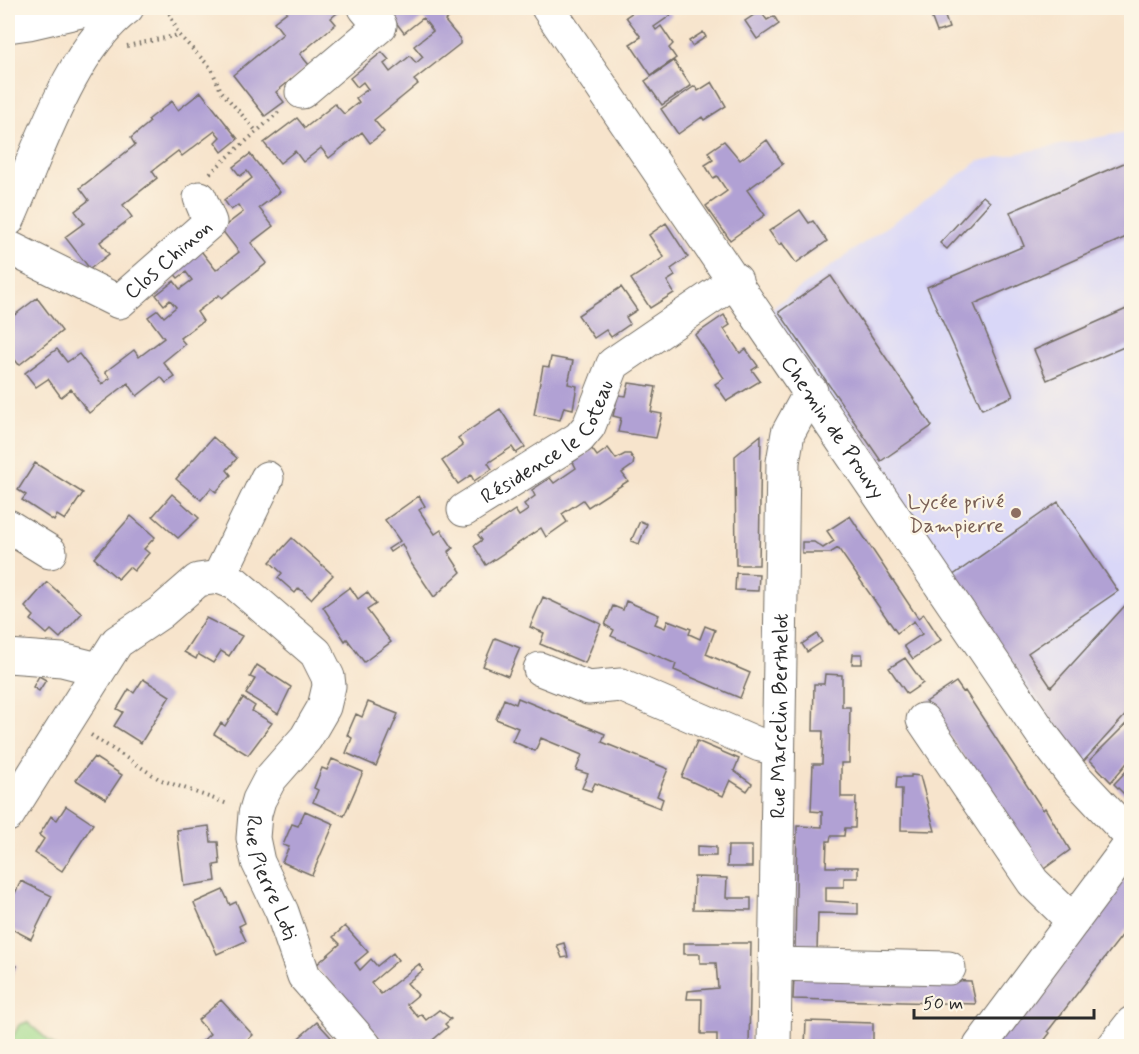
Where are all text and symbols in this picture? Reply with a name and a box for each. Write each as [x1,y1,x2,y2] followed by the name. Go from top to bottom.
[119,213,219,306] street label: Clos Chinon
[774,351,891,505] street label: Chemin de Prouvy
[476,376,621,511] street label: Résidence le Coteau
[907,488,1004,540] place label: Lycée privé Dampierre
[1009,506,1023,520] marker: Lycée privé Dampierre
[765,613,796,819] street label: Rue Marcelin Berthelot
[238,814,304,944] street label: Rue Pierre Loti
[914,982,1094,1020] scale bar
[923,992,963,1016] text: 50 m

